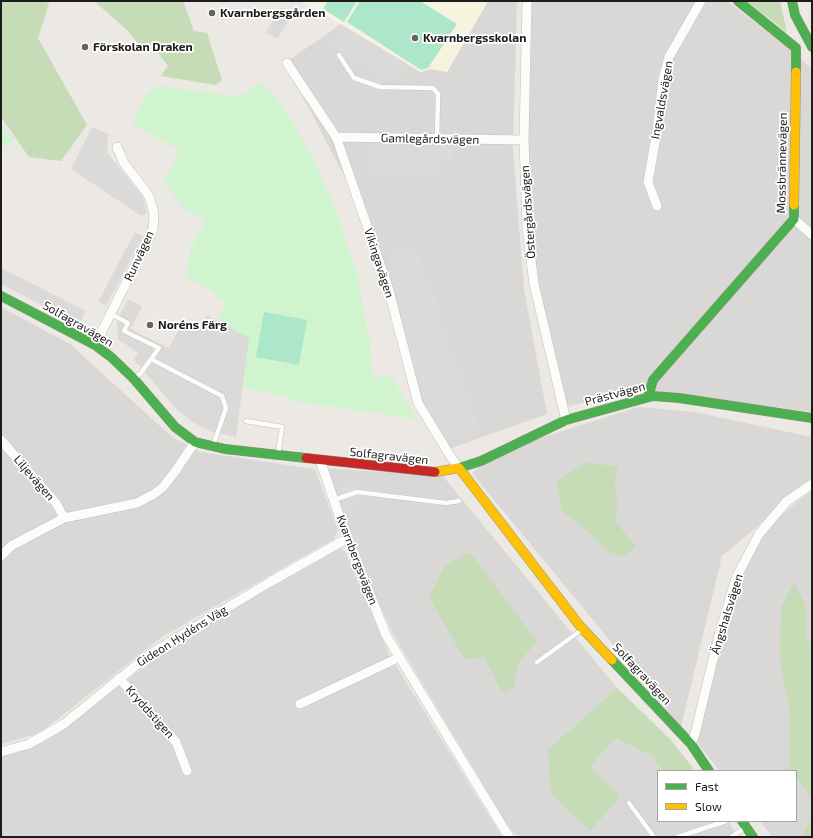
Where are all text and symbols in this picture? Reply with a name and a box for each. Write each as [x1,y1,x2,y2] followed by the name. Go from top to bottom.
[220,6,325,20] place label: Kvarnbergsgården
[207,8,217,18] marker: Kvarnbergsgården
[423,31,526,45] place label: Kvarnbergsskolan
[410,33,420,43] marker: Kvarnbergsskolan
[93,40,193,54] place label: Förskolan Draken
[80,42,90,52] marker: Förskolan Draken
[648,60,676,140] street label: Ingvaldsvägen
[774,112,790,214] street label: Mossbrännevägen
[381,131,479,147] street label: Gamlegårdsvägen
[518,165,538,259] street label: Östergårdsvägen
[361,226,397,300] street label: Vikingavägen
[121,228,157,284] street label: Runvägen
[40,298,116,350] street label: Solfagravägen
[158,318,227,332] place label: Noréns Färg
[145,320,155,330] marker: Noréns Färg
[583,379,647,409] street label: Prästvägen
[349,445,429,467] street label: Solfagravägen
[11,452,57,504] street label: Liljevägen
[333,513,381,607] street label: Kvarnbergsvägen
[708,572,746,656] street label: Ängshalsvägen
[134,602,230,670] street label: Gideon Hydéns Väg
[610,640,674,708] street label: Solfagravägen
[123,683,177,741] street label: Kryddstigen
[657,770,797,822] legend
[695,779,718,793] text: Fast
[695,799,722,813] text: Slow

